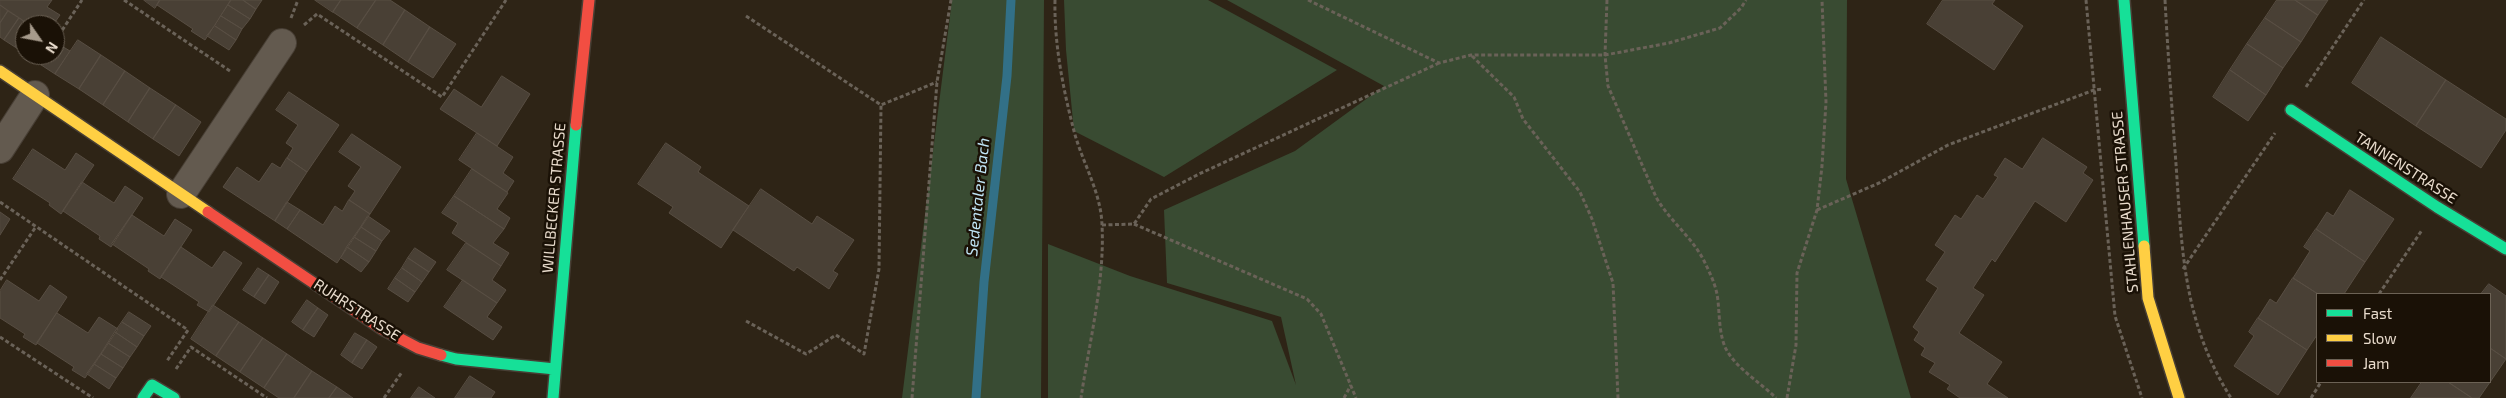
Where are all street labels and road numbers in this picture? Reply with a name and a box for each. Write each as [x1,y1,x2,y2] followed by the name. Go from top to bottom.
[2108,111,2142,293] street label: STAHLENHAUSER STRASSE
[538,122,570,274] street label: WILLBECKER STRASSE
[2352,128,2460,208] street label: TANNENSTRASSE
[310,275,404,345] street label: RUHRSTRASSE

